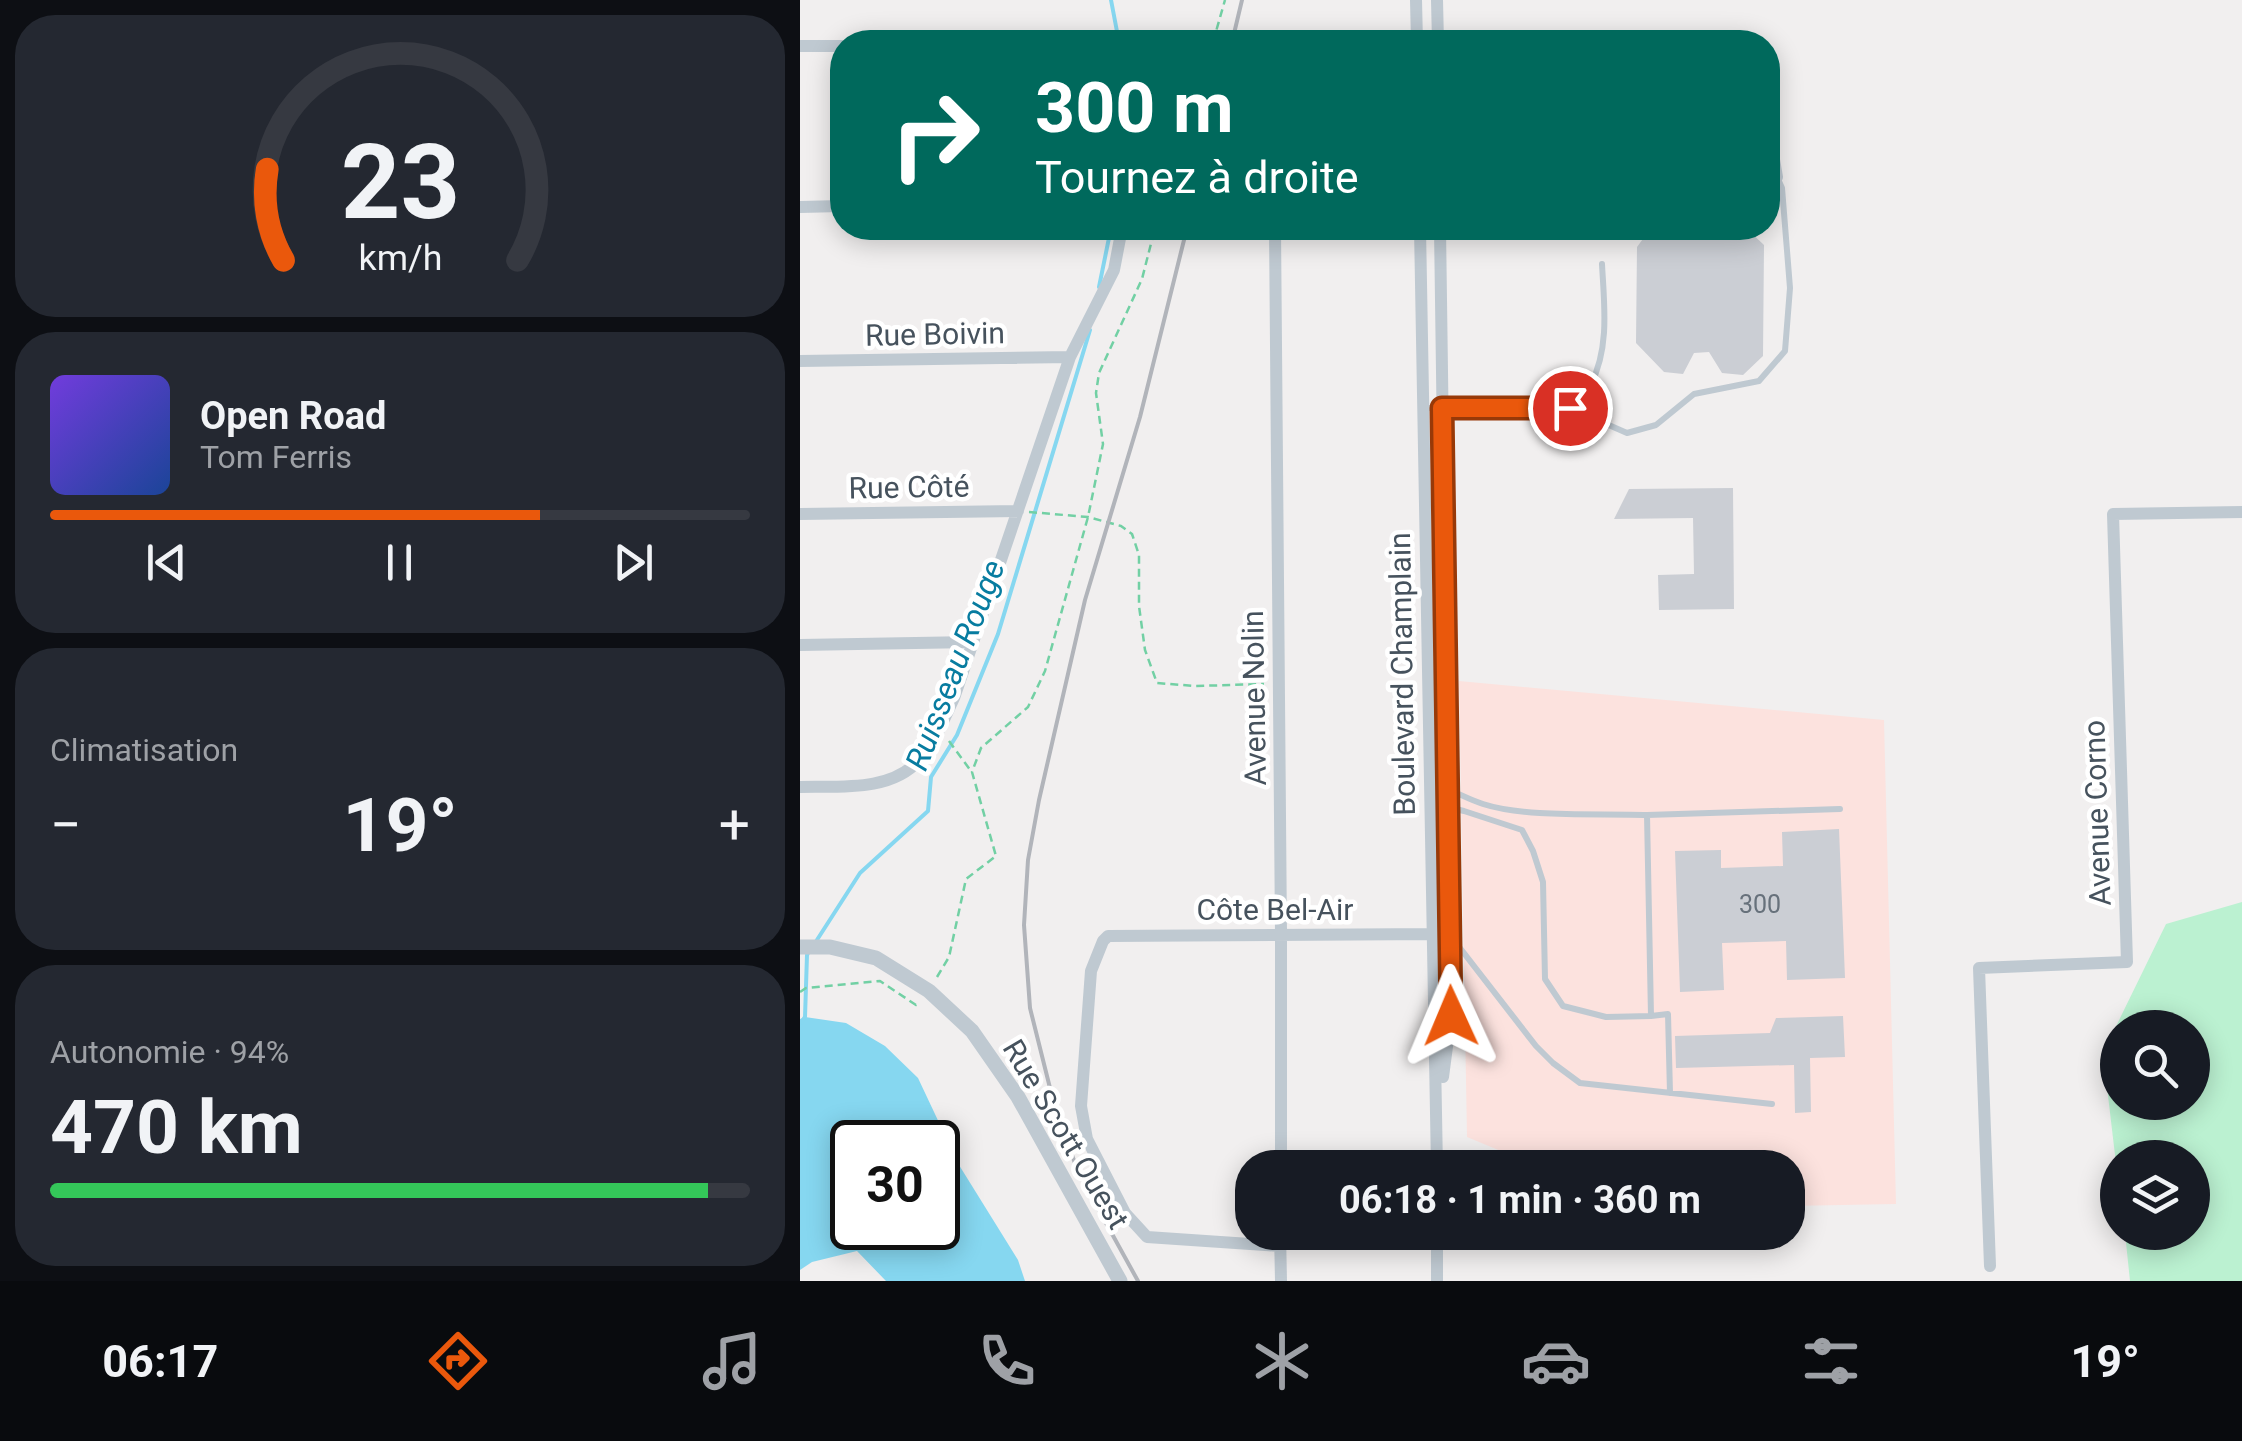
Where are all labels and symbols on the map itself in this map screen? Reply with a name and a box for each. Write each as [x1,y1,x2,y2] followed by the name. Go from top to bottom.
[865,315,1005,353] street label: Rue Boivin
[1528,366,1613,451] pin
[848,468,970,506] street label: Rue Côté
[1382,532,1422,816] street label: Boulevard Champlain
[897,555,1013,775] water label: Ruisseau Rouge
[1235,610,1273,786] street label: Avenue Nolin
[2076,719,2118,907] street label: Avenue Corno
[1739,890,1781,919] house number: 300
[1196,892,1354,927] street label: Côte Bel-Air
[1399,964,1503,1068] position arrow
[996,1033,1136,1235] street label: Rue Scott Ouest
[830,1120,960,1250] speed limit sign: 30

